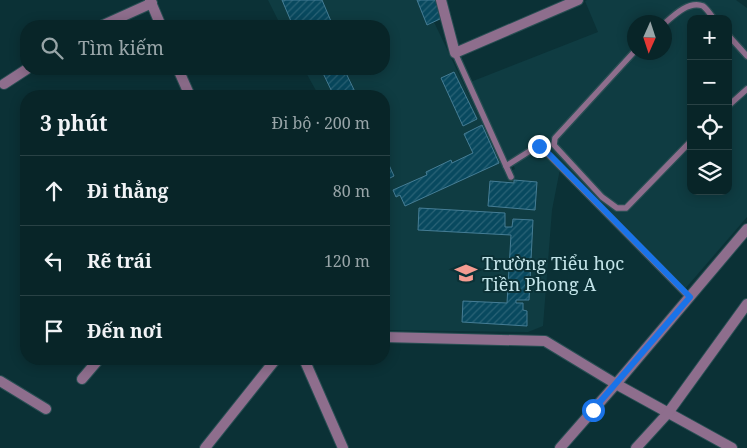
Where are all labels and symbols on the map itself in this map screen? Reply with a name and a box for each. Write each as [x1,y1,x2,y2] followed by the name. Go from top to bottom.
[627,15,672,60] north arrow
[528,135,551,158] route end
[482,251,624,296] place label: Trường Tiểu học Tiền Phong A
[453,260,479,286] school or university icon: Trường Tiểu học Tiền Phong A
[582,399,605,422] route start

